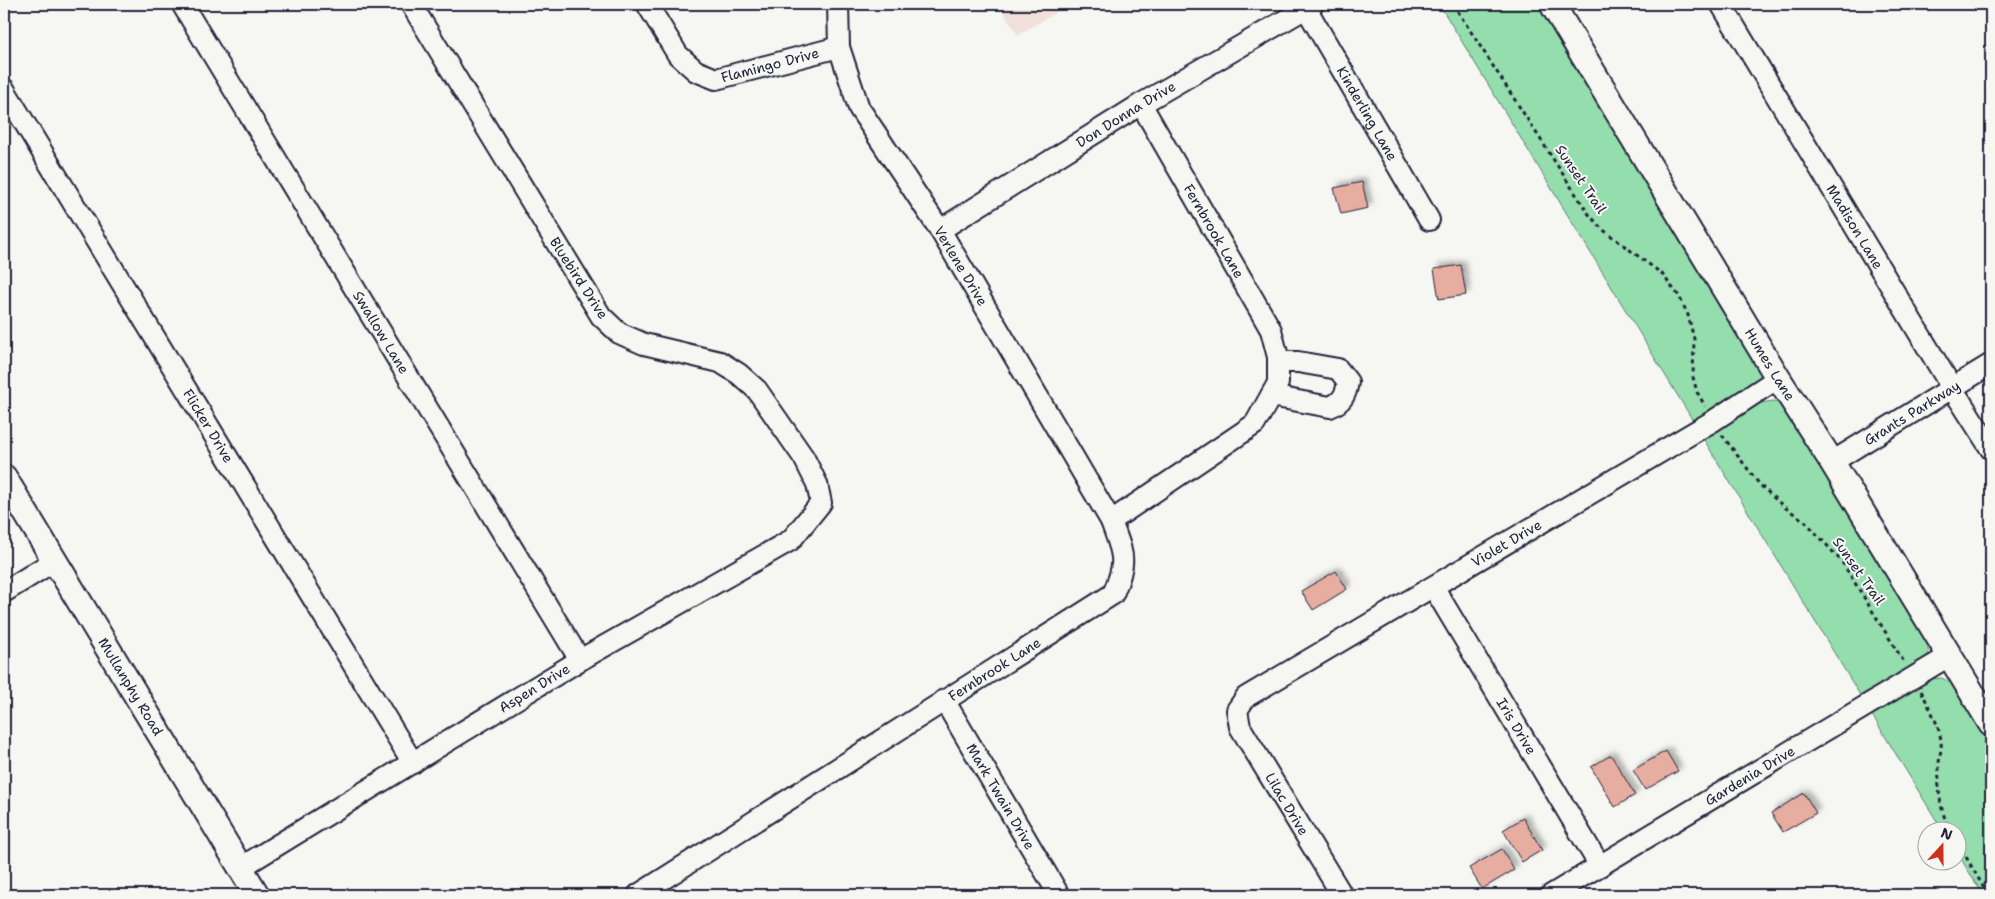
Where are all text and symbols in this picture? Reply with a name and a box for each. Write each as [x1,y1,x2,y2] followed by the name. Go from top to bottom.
[719,44,821,86] street label: Flamingo Drive
[1333,63,1402,164] street label: Kinderling Lane
[1073,77,1179,151] street label: Don Donna Drive
[1551,141,1611,218] street label: Sunset Trail
[1180,181,1248,281] street label: Fernbrook Lane
[1823,181,1887,273] street label: Madison Lane
[930,223,992,309] street label: Verlene Drive
[546,234,612,322] street label: Bluebird Drive
[349,287,413,377] street label: Swallow Lane
[1741,324,1799,404] street label: Humes Lane
[1861,376,1963,449] street label: Grants Parkway
[179,386,238,466] street label: Flicker Drive
[1468,515,1545,571] street label: Violet Drive
[1829,533,1890,609] street label: Sunset Trail
[945,633,1044,705] street label: Fernbrook Lane
[94,634,167,739] street label: Mullanphy Road
[495,659,573,717] street label: Aspen Drive
[1493,694,1540,758] street label: Iris Drive
[963,740,1039,853] street label: Mark Twain Drive
[1702,742,1798,809] street label: Gardenia Drive
[1261,769,1313,839] street label: Lilac Drive
[1918,822,1968,872] north arrow
[1938,823,1955,844] text: N

